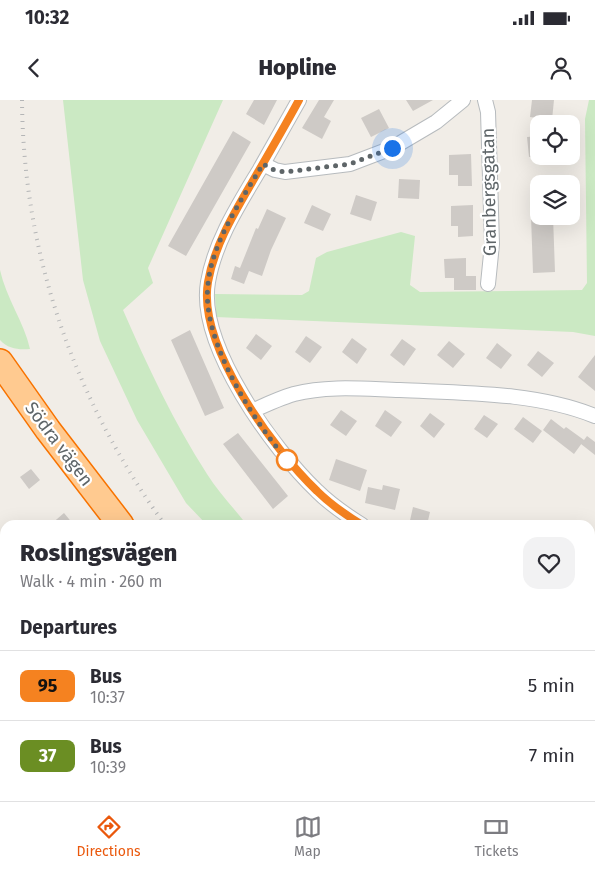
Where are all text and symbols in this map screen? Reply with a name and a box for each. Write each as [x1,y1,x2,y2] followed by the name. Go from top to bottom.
[25,6,69,29] text: 10:32
[20,54,48,82] icon: back
[258,54,337,81] text: Hopline
[547,54,575,82] icon: person
[530,115,580,225] map controls
[530,115,580,165] button: locate
[477,128,501,256] street label: Granbergsgatan
[380,136,405,161] your location
[530,175,580,225] button: layers
[20,398,98,490] street label: Södra vägen
[276,449,298,471] unlabelled marker
[523,537,575,589] button: heart
[20,539,177,567] text: Roslingsvägen
[20,572,162,591] text: Walk · 4 min · 260 m
[20,616,117,639] text: Departures
[90,665,122,688] text: Bus
[528,674,575,697] text: 5 min
[38,675,57,697] text: 95
[90,688,125,707] text: 10:37
[90,735,122,758] text: Bus
[529,744,575,767] text: 7 min
[39,745,56,767] text: 37
[90,758,126,777] text: 10:39
[76,813,141,860] tab: Directions
[294,813,322,860] tab: Map
[474,813,519,860] tab: Tickets

